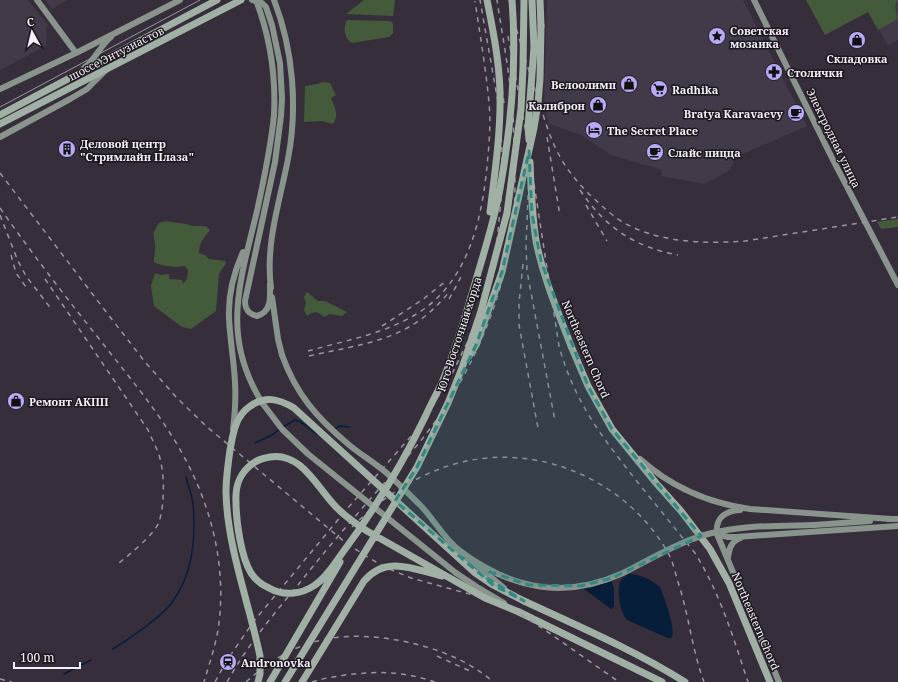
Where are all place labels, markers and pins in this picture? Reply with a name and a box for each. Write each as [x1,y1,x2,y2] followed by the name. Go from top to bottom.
[730,23,789,51] place label: Советская мозаика
[707,26,727,46] place icon: Советская мозаика
[847,30,867,50] shop icon: Складовка
[827,51,888,66] place label: Складовка
[764,62,784,82] pharmacy icon: Столички
[787,65,843,80] place label: Столички
[619,74,639,94] shop icon: Велоолимп
[551,77,617,92] place label: Велоолимп
[649,79,669,99] supermarket icon: Radhika
[672,82,719,97] place label: Radhika
[588,95,608,115] shop icon: Калиброн
[528,98,586,113] place label: Калиброн
[786,103,806,123] cafe icon: Bratya Karavaevy
[684,106,784,121] place label: Bratya Karavaevy
[584,120,604,140] hotel icon: The Secret Place
[607,123,698,138] place label: The Secret Place
[80,136,194,164] place label: Деловой центр "Стримлайн Плаза"
[57,139,77,159] building icon: Деловой центр "Стримлайн Плаза"
[645,142,665,162] cafe icon: Слайс пицца
[668,145,741,160] place label: Слайс пицца
[6,391,26,411] shop icon: Ремонт АКПП
[29,394,109,409] place label: Ремонт АКПП
[218,652,238,672] station icon: Andronovka
[241,655,311,670] place label: Andronovka

